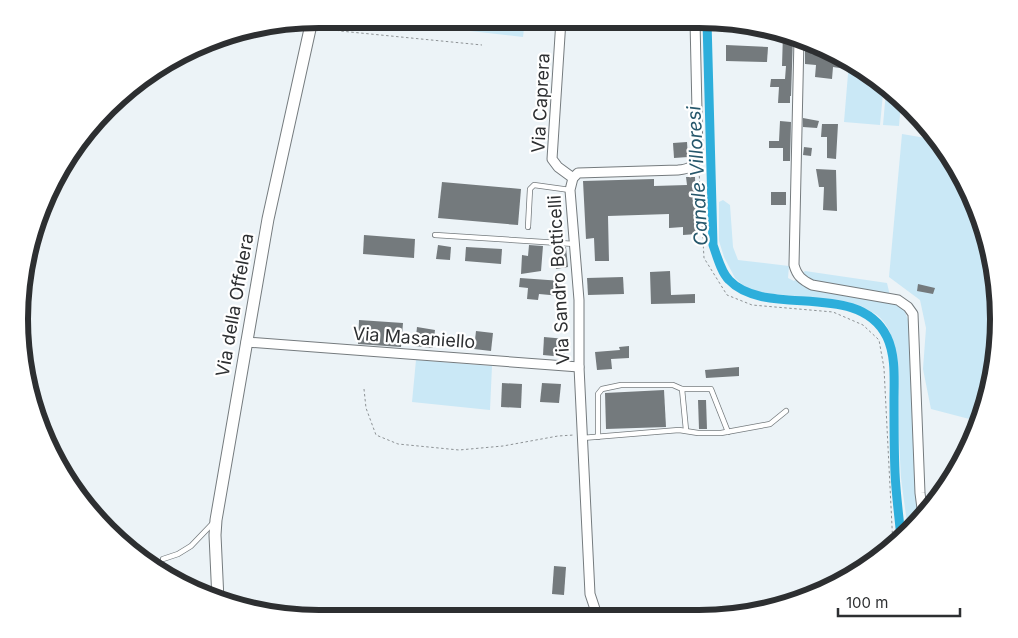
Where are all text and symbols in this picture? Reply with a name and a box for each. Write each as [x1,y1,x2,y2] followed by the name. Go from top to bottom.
[527,52,554,154] street label: Via Caprera
[682,105,713,247] water label: Canale Villoresi
[544,195,573,365] street label: Via Sandro Botticelli
[212,231,257,378] street label: Via della Offelera
[352,323,476,352] street label: Via Masaniello
[838,586,960,618] scale bar
[846,593,888,612] text: 100 m

